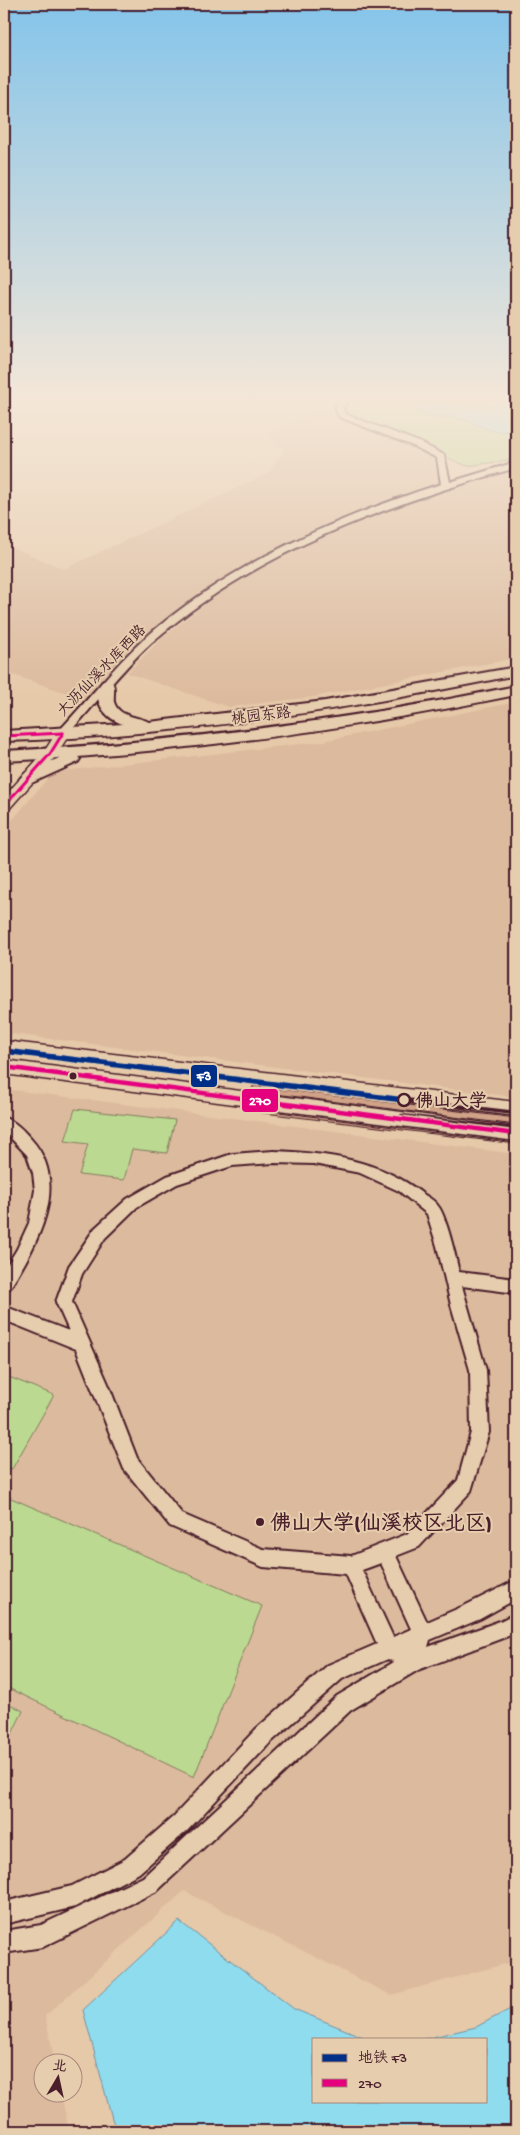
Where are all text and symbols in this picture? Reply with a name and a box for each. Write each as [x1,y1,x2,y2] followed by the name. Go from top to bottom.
[54,622,151,721] street label: 大沥仙溪水库西路
[230,703,292,730] street label: 桃园东路
[190,1064,218,1088] line badge: F3
[196,1069,211,1086] text: F3
[68,1071,78,1081] unlabelled marker
[241,1088,279,1113] line badge: 270
[415,1091,487,1113] place label: 佛山大学
[397,1093,411,1107] marker: 佛山大学
[249,1094,271,1111] text: 270
[270,1511,492,1538] place label: 佛山大学(仙溪校区北区)
[254,1516,266,1528] marker: 佛山大学(仙溪校区北区)
[312,2038,488,2102] legend
[358,2050,407,2068] text: 地铁 F3
[32,2052,82,2102] north arrow
[51,2058,68,2077] text: 北
[358,2076,382,2094] text: 270

